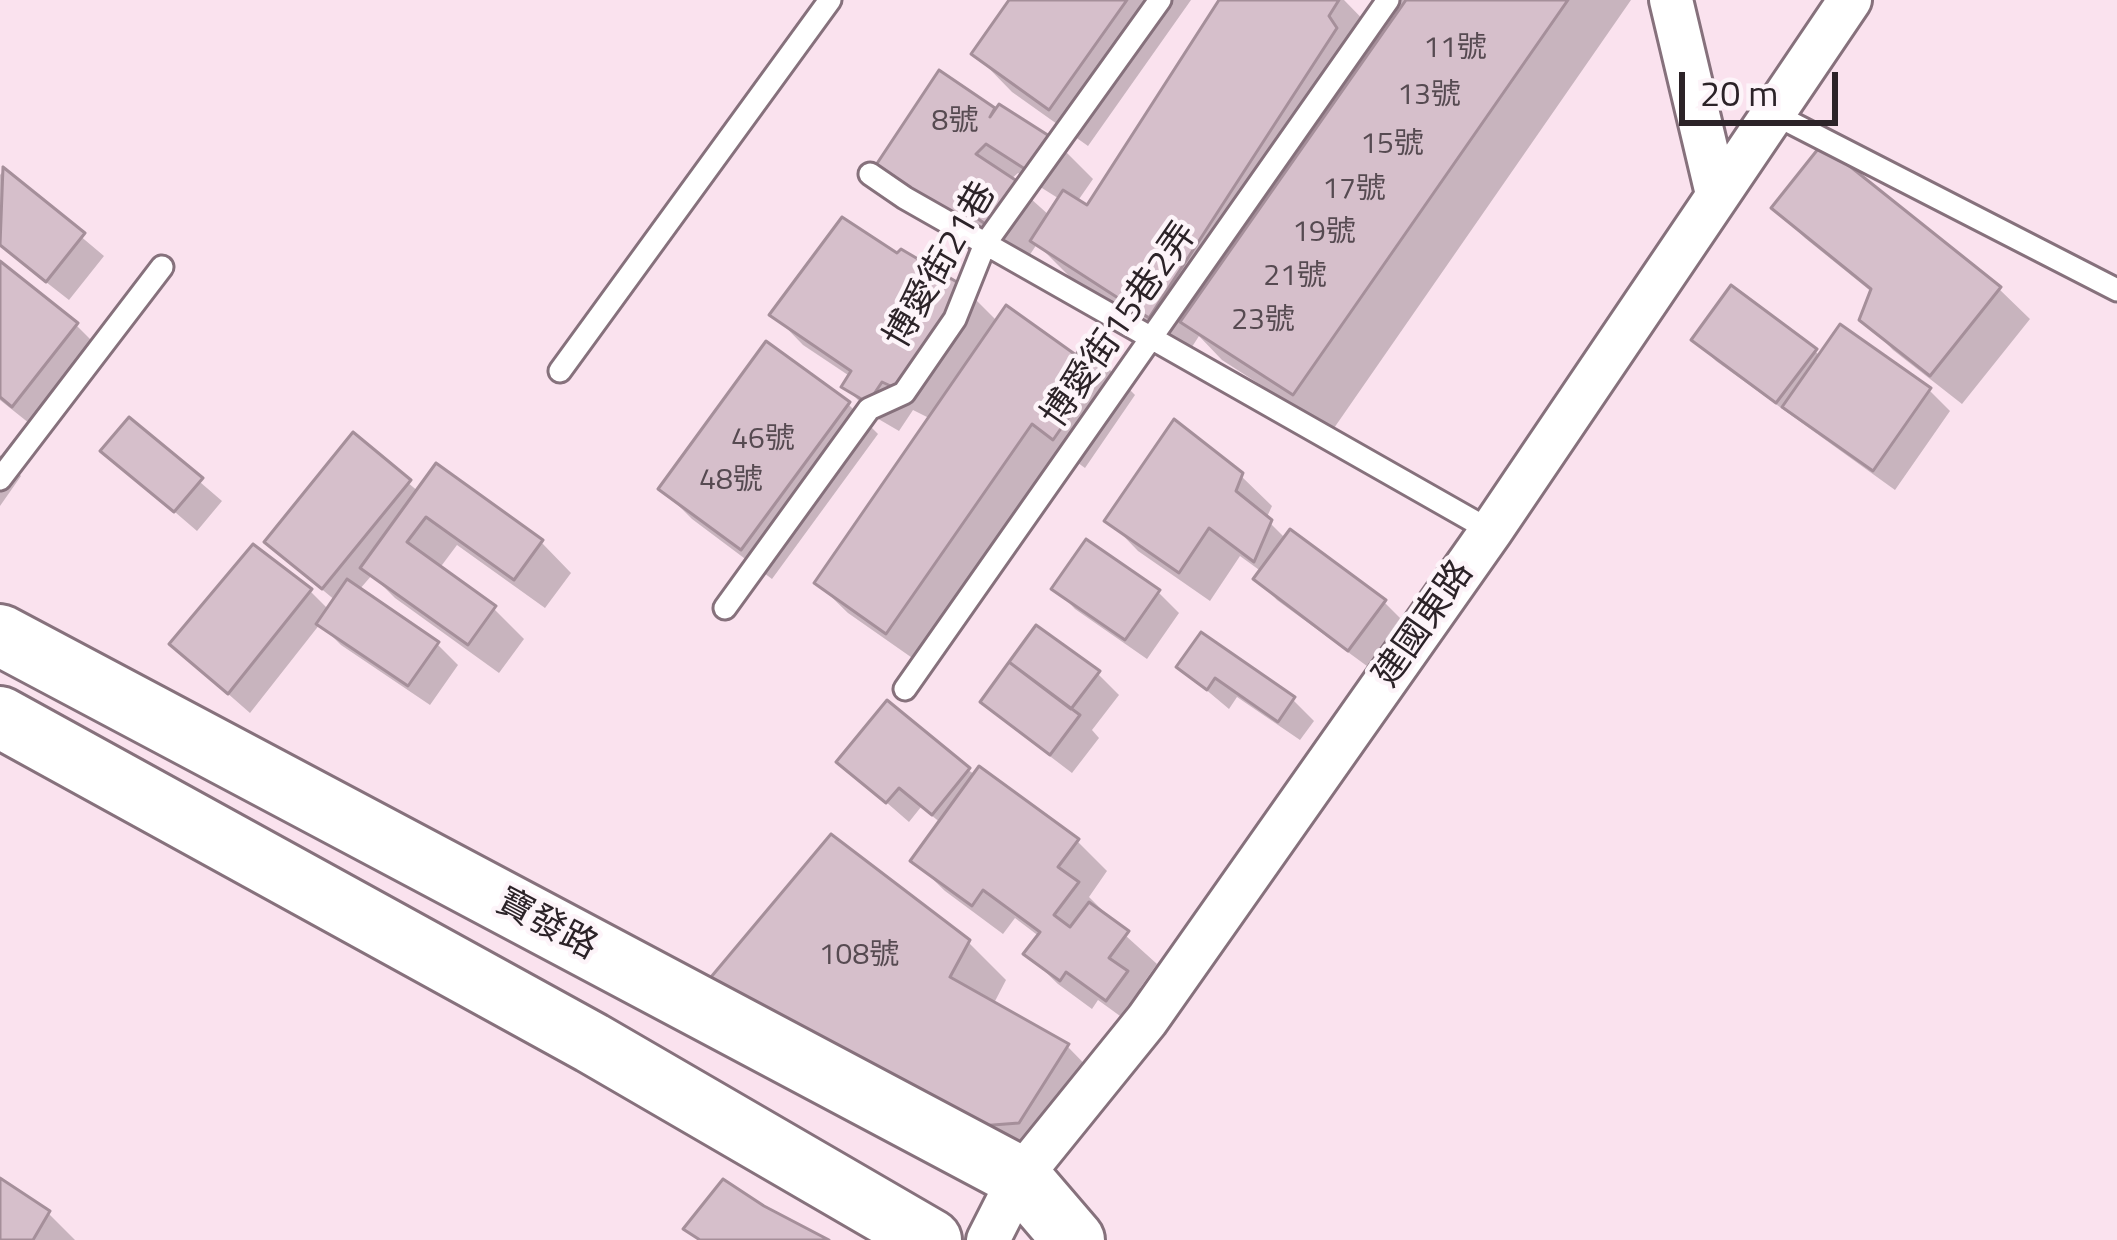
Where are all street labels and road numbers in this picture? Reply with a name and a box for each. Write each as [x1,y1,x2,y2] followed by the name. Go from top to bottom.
[877,175,1007,357] street label: 博愛街21巷
[1034,215,1208,437] street label: 博愛街15巷2弄
[1366,554,1484,696] street label: 建國東路
[488,882,604,970] street label: 寶發路

